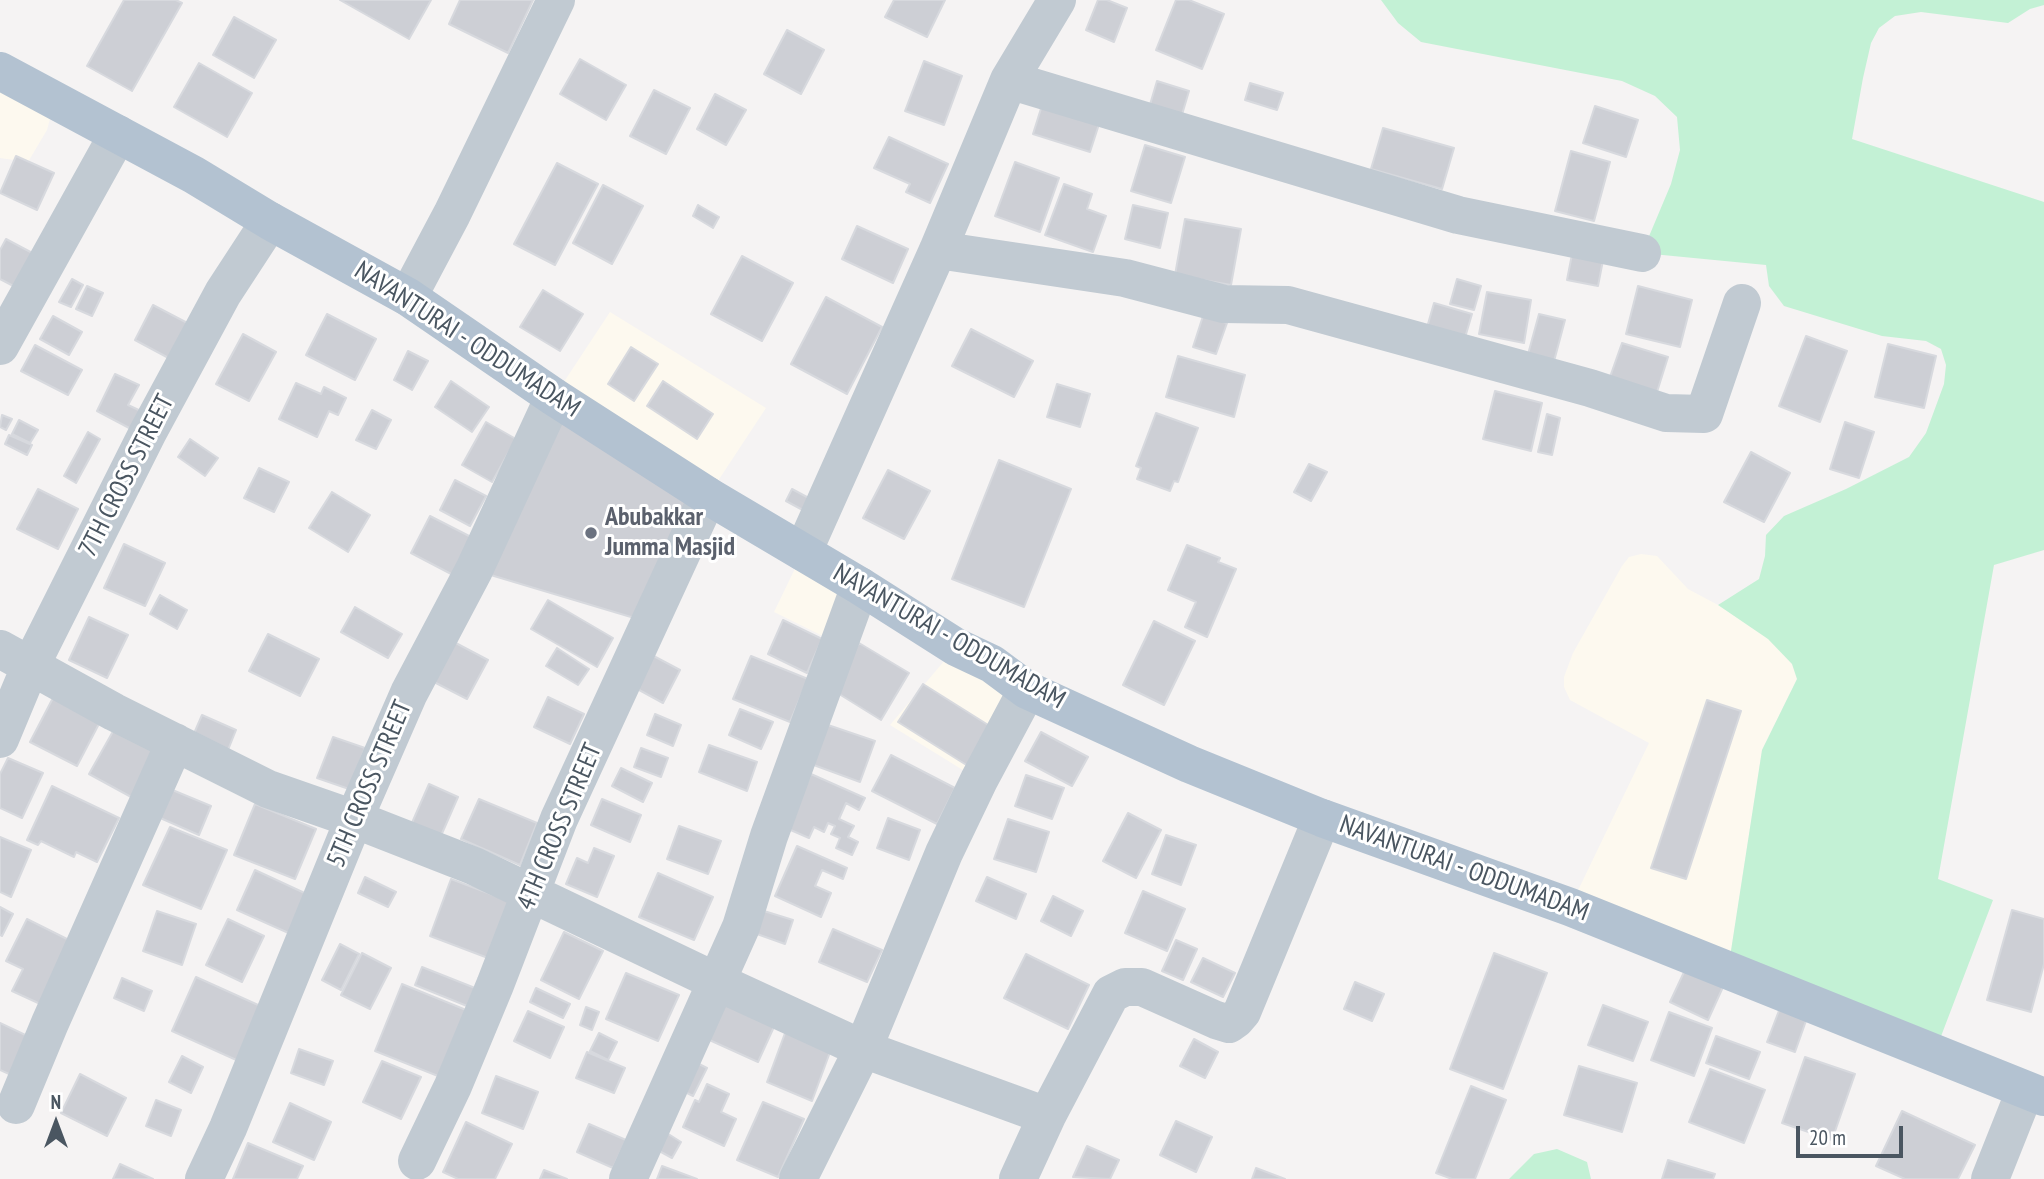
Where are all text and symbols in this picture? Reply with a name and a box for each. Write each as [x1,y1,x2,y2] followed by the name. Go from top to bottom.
[348,255,586,425] street label: NAVANTURAI - ODDUMADAM
[73,390,181,562] street label: 7TH CROSS STREET
[605,502,735,564] place label: Abubakkar Jumma Masjid
[583,525,599,541] marker: Abubakkar Jumma Masjid
[828,558,1070,716] street label: NAVANTURAI - ODDUMADAM
[321,696,419,872] street label: 5TH CROSS STREET
[511,739,609,915] street label: 4TH CROSS STREET
[1335,809,1593,929] street label: NAVANTURAI - ODDUMADAM
[21,1088,91,1158] north arrow
[51,1090,61,1114] text: N
[1799,1112,1906,1156] scale bar
[1809,1124,1846,1151] text: 20 m

